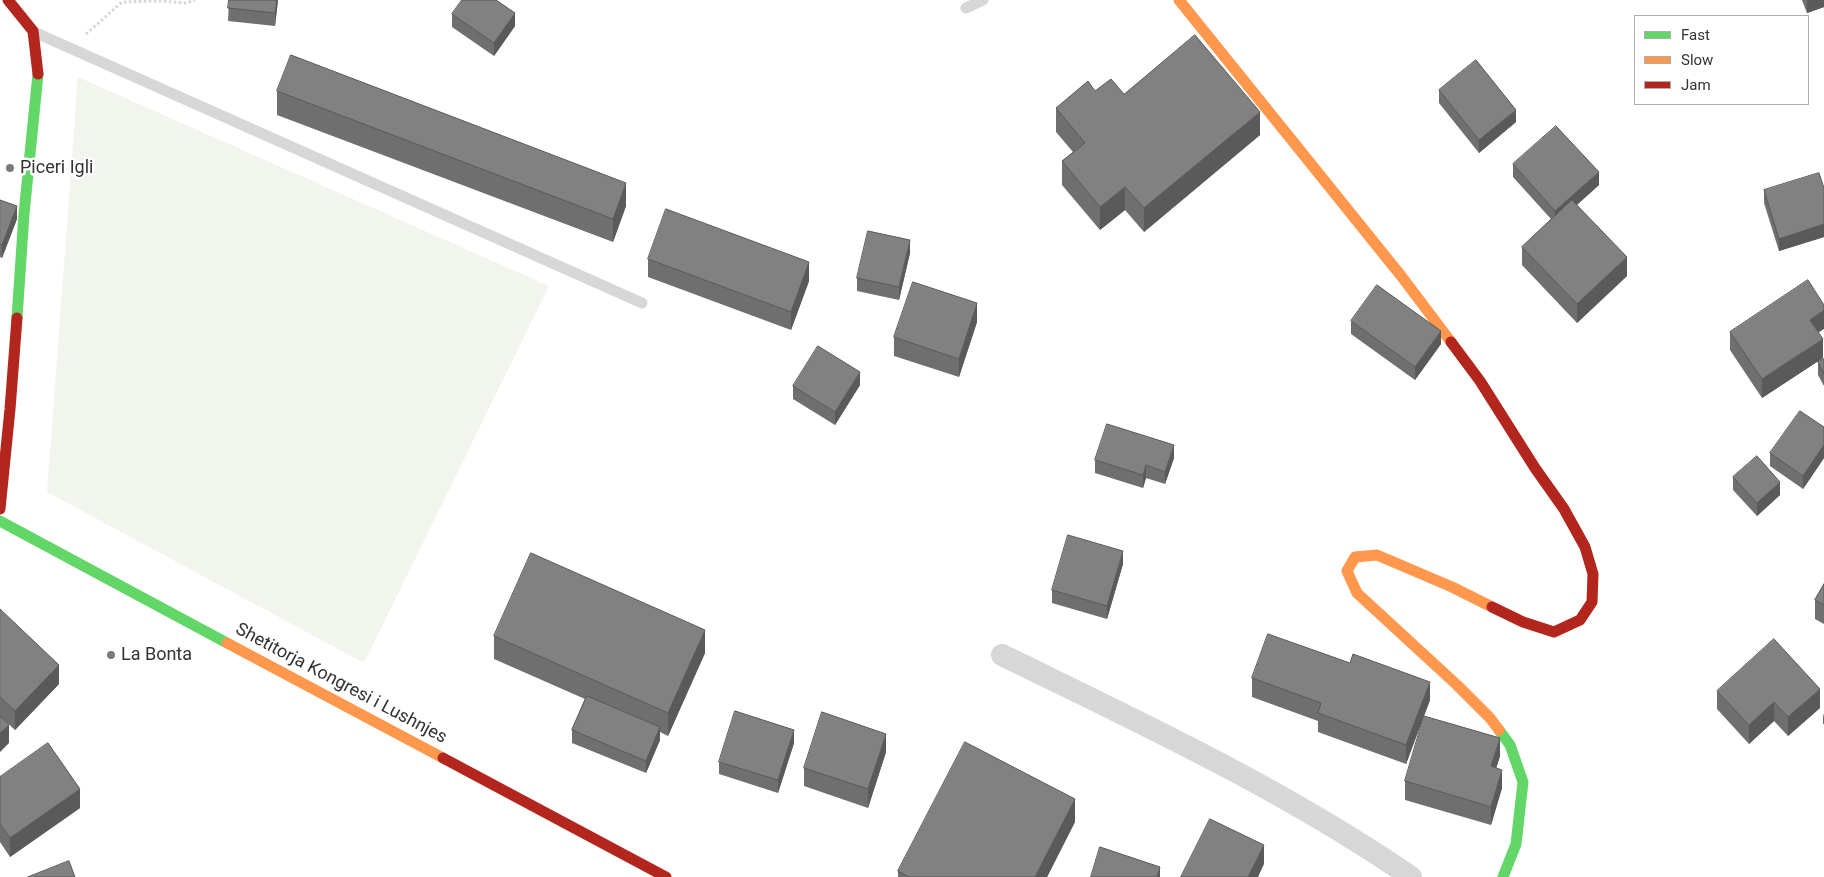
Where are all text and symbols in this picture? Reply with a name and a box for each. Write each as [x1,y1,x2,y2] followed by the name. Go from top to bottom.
[1634,15,1809,105] legend
[1681,26,1710,44] text: Fast
[1681,51,1713,69] text: Slow
[1681,76,1711,94] text: Jam
[20,157,93,179] place label: Piceri Igli
[4,162,16,174] marker: Piceri Igli
[232,619,450,749] street label: Shetitorja Kongresi i Lushnjes
[121,644,192,666] place label: La Bonta
[105,649,117,661] marker: La Bonta

